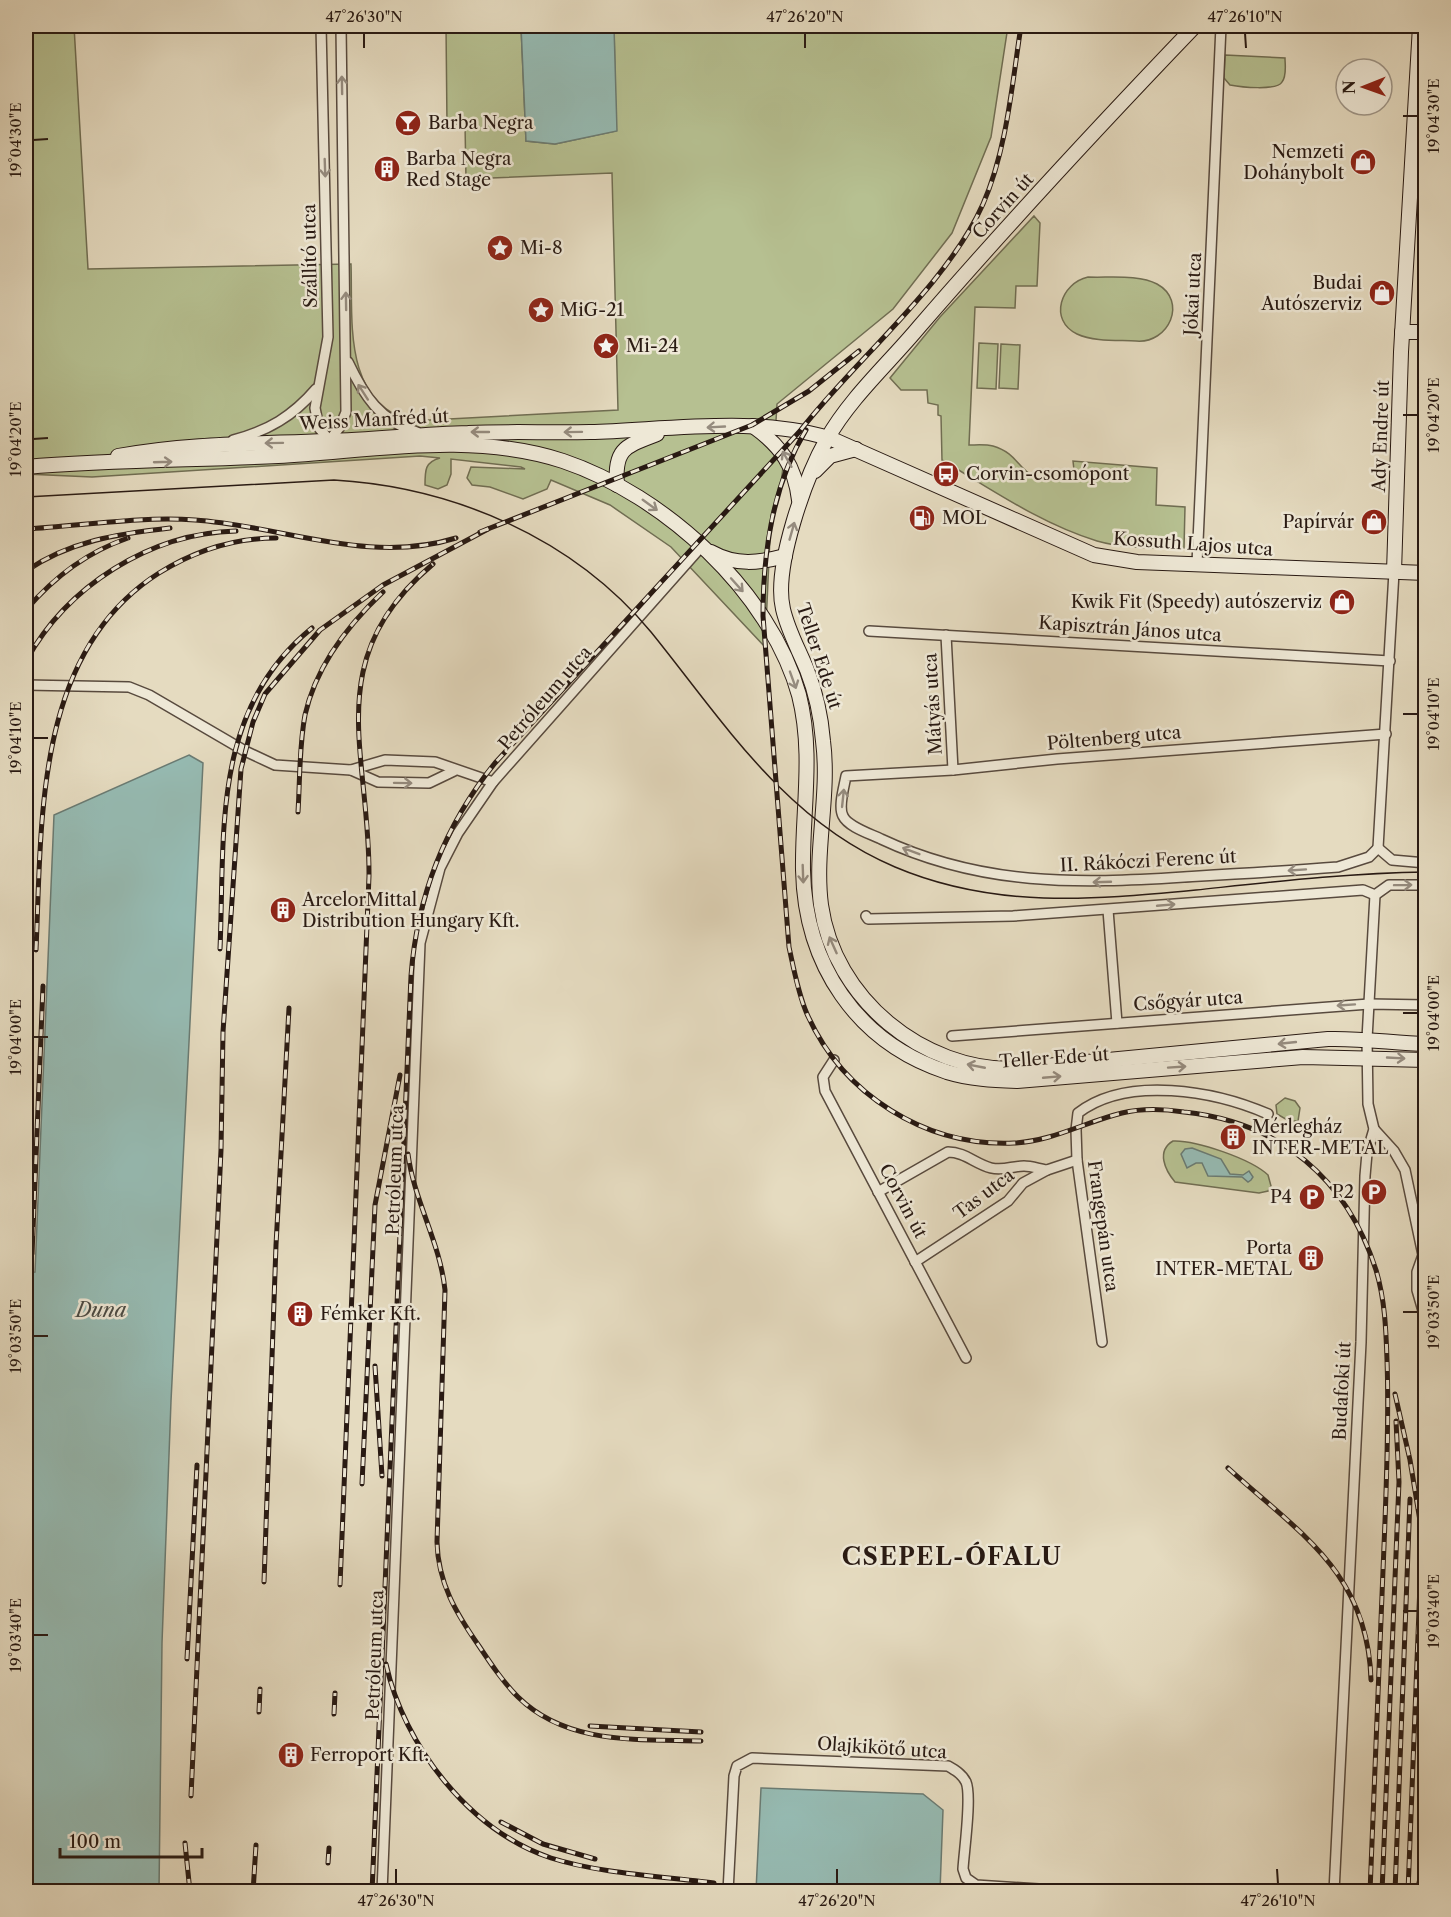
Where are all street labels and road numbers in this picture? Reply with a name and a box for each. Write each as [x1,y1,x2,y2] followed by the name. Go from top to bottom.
[968,168,1039,243] street label: Corvin út
[298,203,322,308] street label: Szállító utca
[1180,251,1206,339] street label: Jókai utca
[1368,379,1394,493] street label: Ady Endre út
[298,405,450,435] street label: Weiss Manfréd út
[1112,527,1274,561] street label: Kossuth Lajos utca
[792,600,847,712] street label: Teller Ede út
[1038,612,1223,646] street label: Kapisztrán János utca
[494,641,597,755] street label: Petróleum utca
[919,652,947,755] street label: Mátyás utca
[1046,721,1183,755] street label: Pöltenberg utca
[1059,845,1237,877] street label: II. Rákóczi Ferenc út
[1132,986,1244,1016] street label: Csőgyár utca
[998,1043,1110,1073] street label: Teller Ede út
[382,1104,408,1236] street label: Petróleum utca
[1083,1159,1123,1294] street label: Frangepán utca
[874,1160,932,1242] street label: Corvin út
[949,1164,1019,1224] street label: Tas utca
[1328,1340,1356,1441] street label: Budafoki út
[362,1589,388,1721] street label: Petróleum utca
[816,1732,948,1764] street label: Olajkikötő utca

